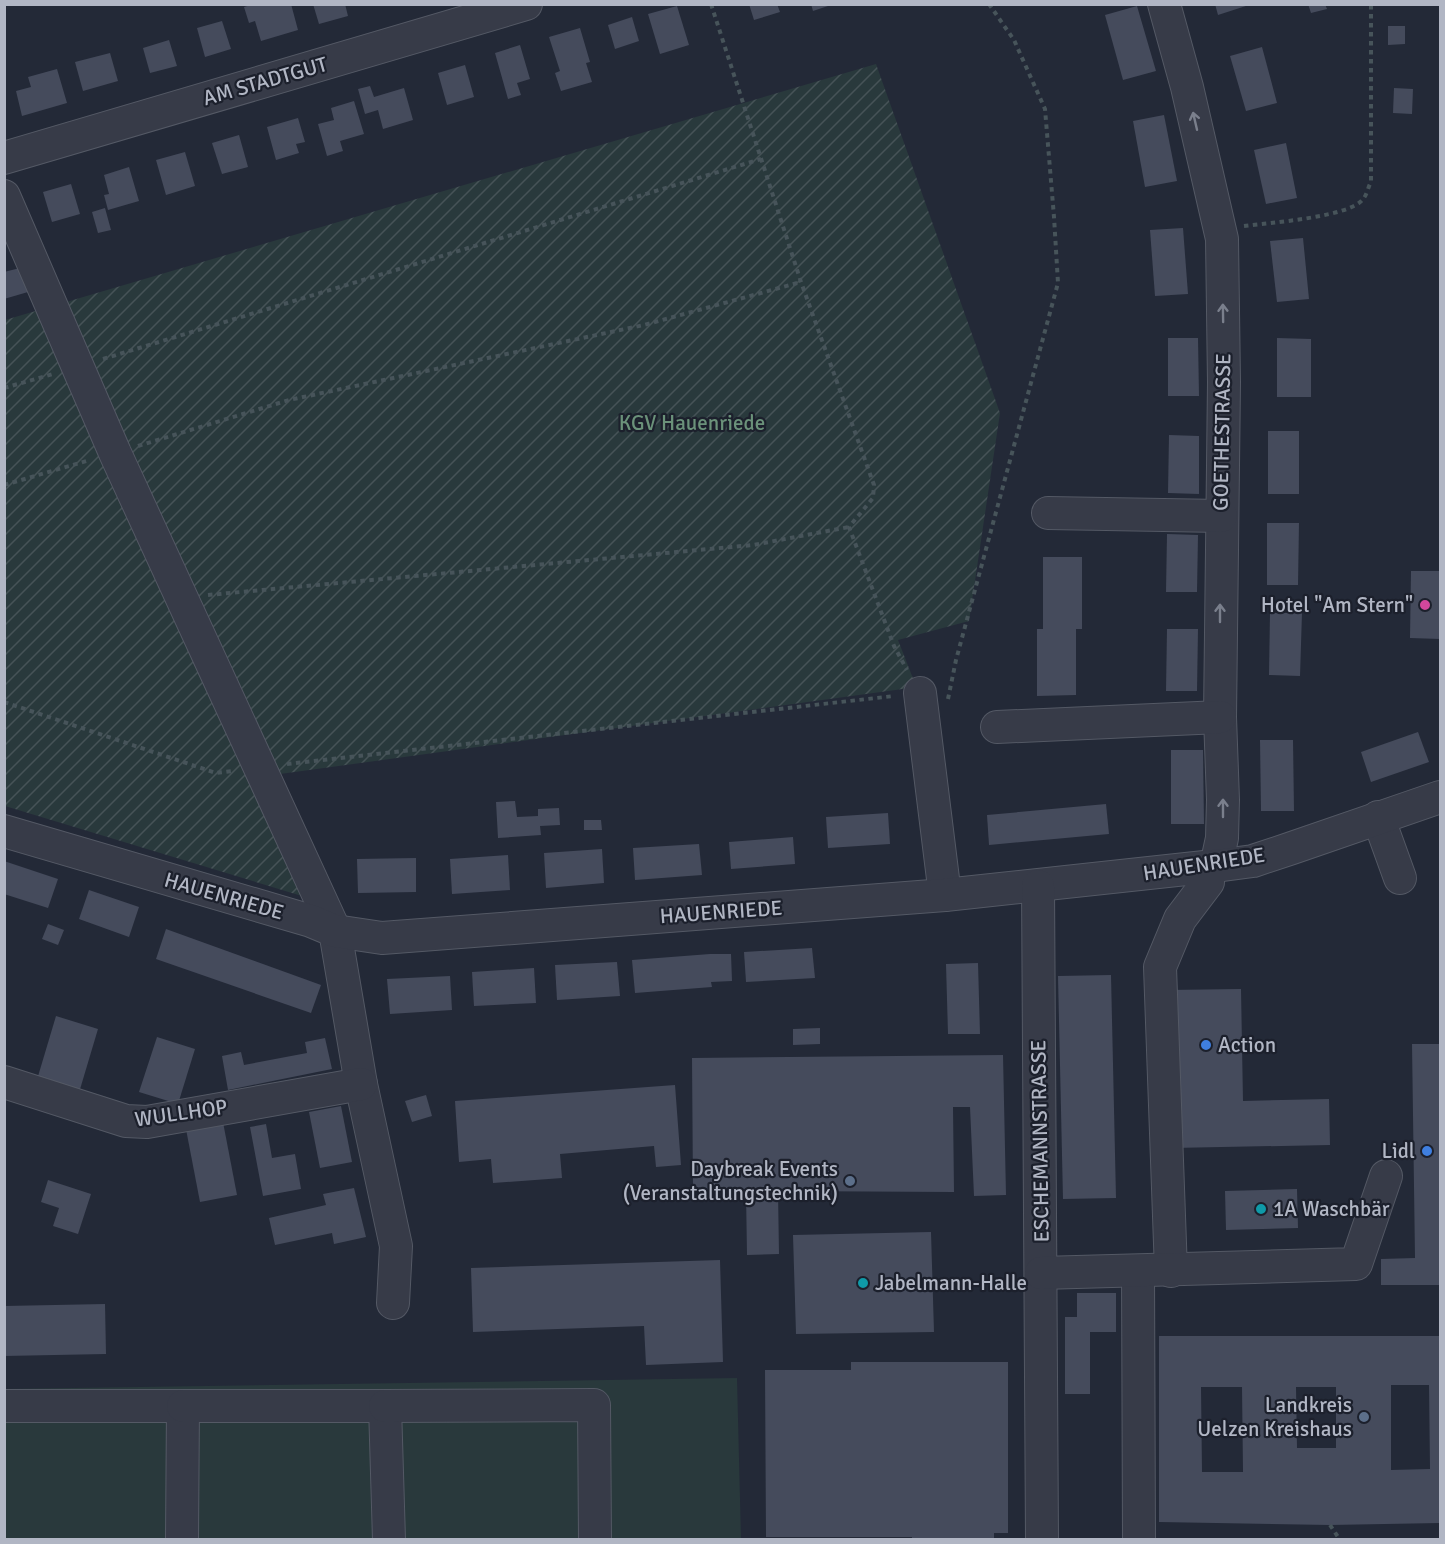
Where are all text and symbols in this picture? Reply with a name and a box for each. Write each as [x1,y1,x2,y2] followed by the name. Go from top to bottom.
[200,51,331,111] street label: AM STADTGUT
[1188,112,1200,131] one-way arrow
[1217,303,1229,323] one-way arrow
[1208,353,1236,511] street label: GOETHESTRASSE
[619,410,765,436] park label: KGV Hauenriede
[1261,592,1413,618] place label: Hotel "Am Stern"
[1418,598,1432,612] marker: Hotel "Am Stern"
[1214,603,1226,623] one-way arrow
[1217,798,1229,818] one-way arrow
[1141,842,1267,886] street label: HAUENRIEDE
[161,867,287,925] street label: HAUENRIEDE
[659,895,783,929] street label: HAUENRIEDE
[1218,1032,1276,1058] place label: Action
[1199,1038,1213,1052] marker: Action
[1025,1039,1055,1243] street label: ESCHEMANNSTRASSE
[133,1094,229,1132] street label: WULLHOP
[1381,1138,1415,1164] place label: Lidl
[1420,1144,1434,1158] marker: Lidl
[623,1156,838,1206] place label: Daybreak Events (Veranstaltungstechnik)
[843,1174,857,1188] marker: Daybreak Events (Veranstaltungstechnik)
[1273,1196,1390,1222] place label: 1A Waschbär
[1254,1202,1268,1216] marker: 1A Waschbär
[875,1270,1027,1296] place label: Jabelmann-Halle
[856,1276,870,1290] marker: Jabelmann-Halle
[1197,1392,1352,1442] place label: Landkreis Uelzen Kreishaus
[1357,1410,1371,1424] marker: Landkreis Uelzen Kreishaus

